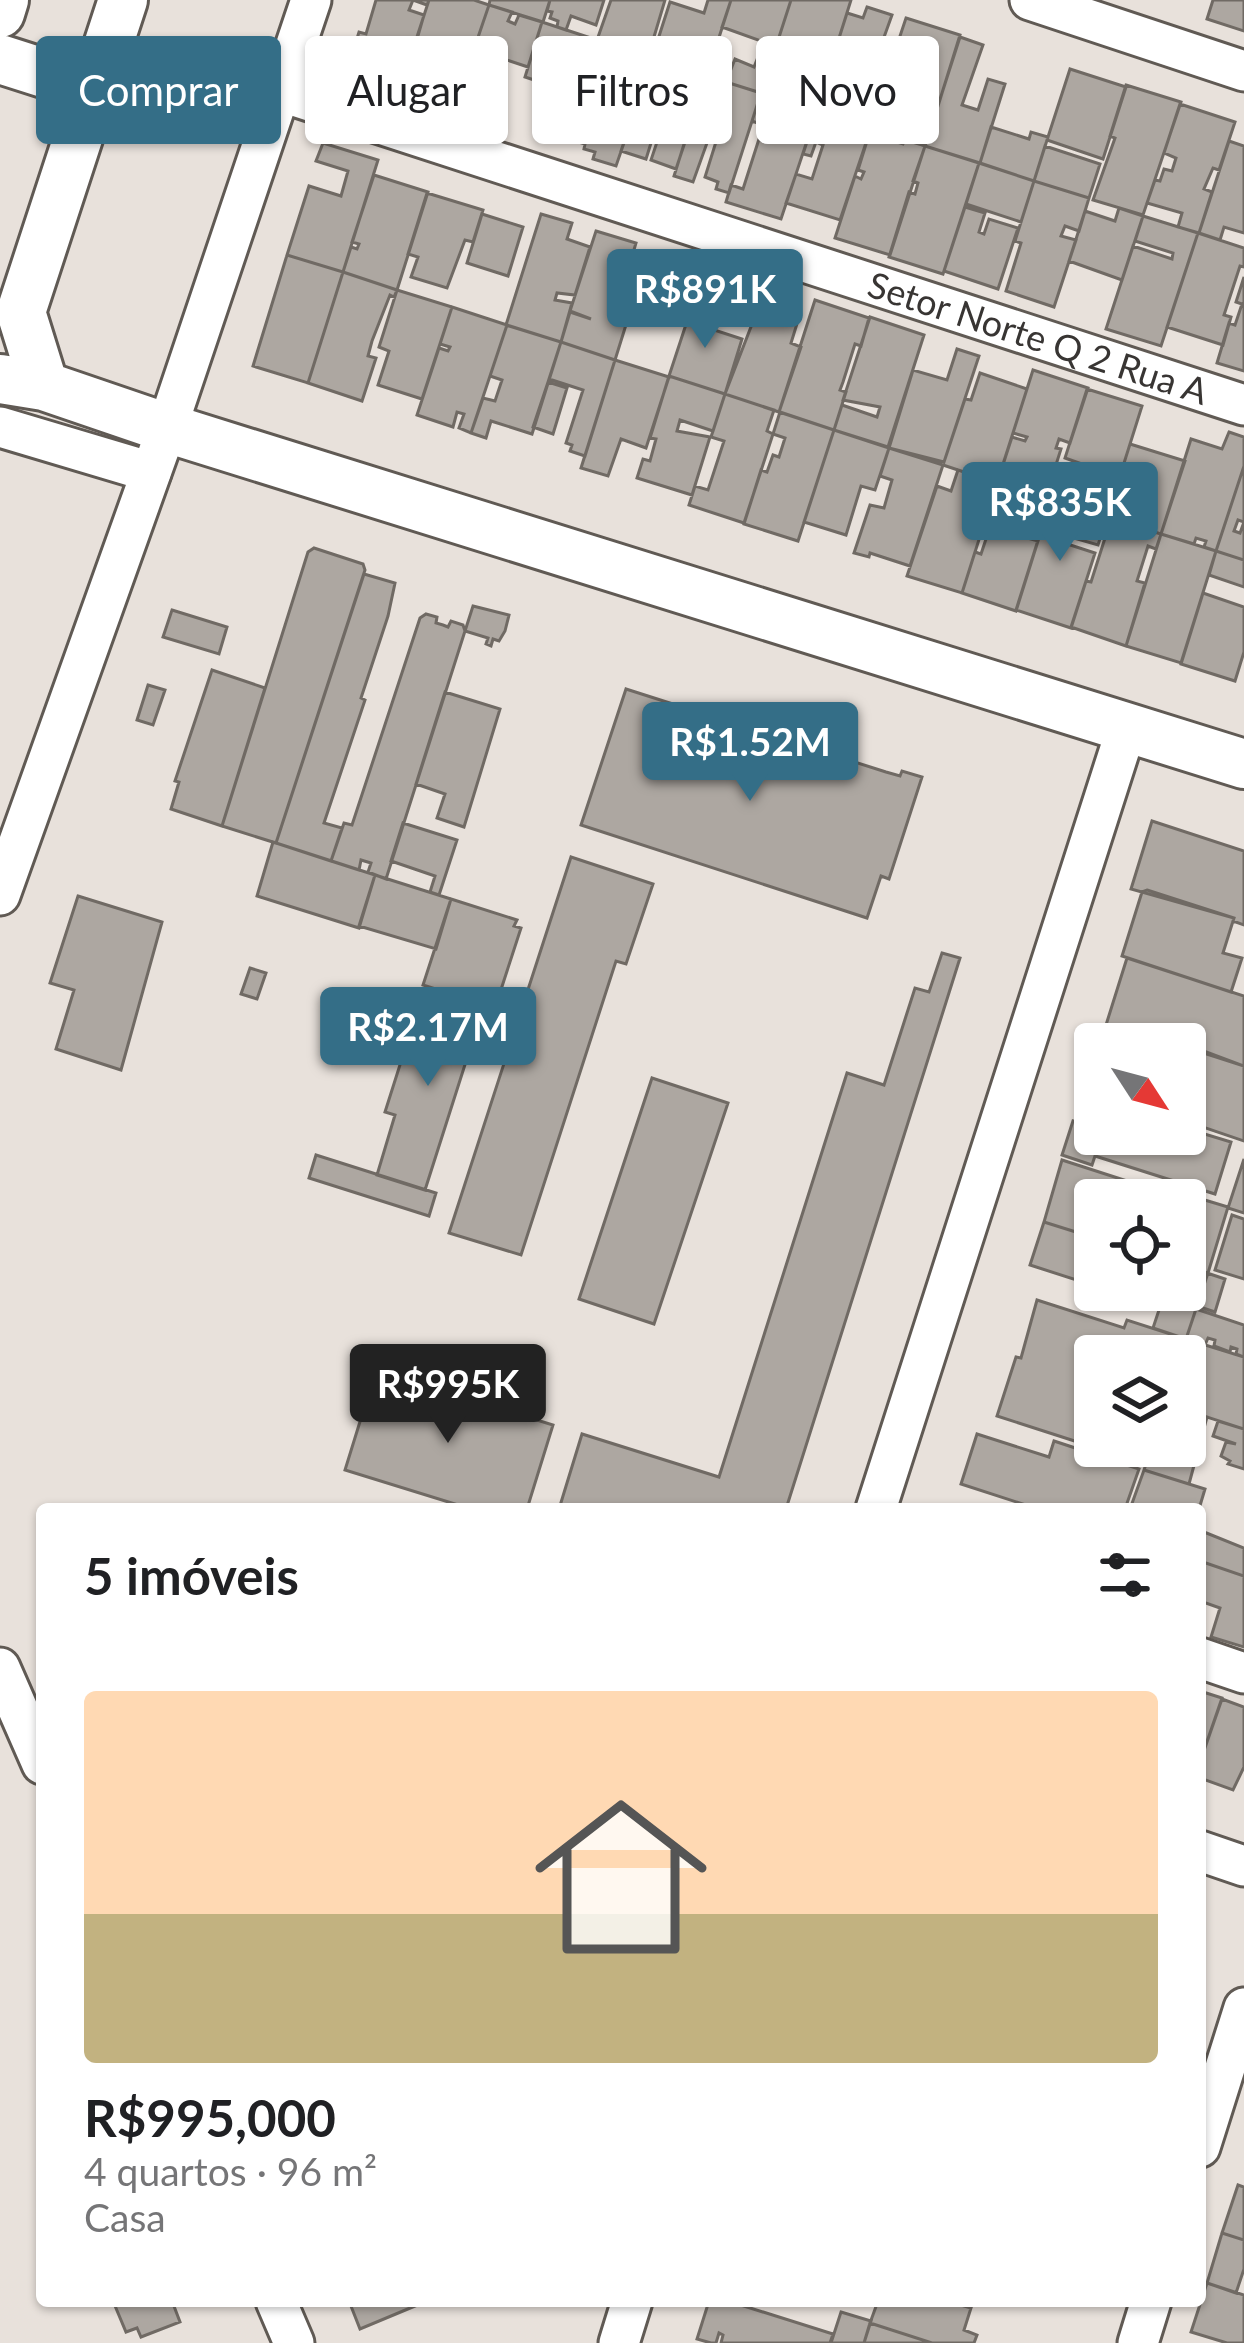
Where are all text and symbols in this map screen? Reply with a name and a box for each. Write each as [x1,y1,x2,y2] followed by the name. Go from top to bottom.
[36,36,281,144] chip: Comprar
[305,36,508,144] chip: Alugar
[532,36,732,144] chip: Filtros
[756,36,939,144] chip: Novo
[607,249,803,351] pin: R$891K
[863,261,1215,413] street label: Setor Norte Q 2 Rua A
[634,265,776,311] text: R$891K
[962,462,1158,564] pin: R$835K
[989,478,1131,524] text: R$835K
[639,702,861,804] pin: R$1.52M
[669,718,831,764] text: R$1.52M
[317,987,539,1089] pin: R$2.17M
[347,1003,509,1049] text: R$2.17M
[1074,1023,1206,1155] north arrow
[1074,1023,1206,1467] map controls
[1074,1179,1206,1311] button: locate
[1074,1335,1206,1467] button: layers
[350,1344,546,1446] pin: R$995K
[377,1360,519,1406] text: R$995K
[1092,1542,1158,1608] icon: filters
[84,1545,299,1606] text: 5 imóveis
[513,1769,729,1985] icon: home
[84,2087,336,2148] text: R$995,000
[84,2148,377,2194] text: 4 quartos · 96 m²
[84,2194,166,2240] text: Casa

